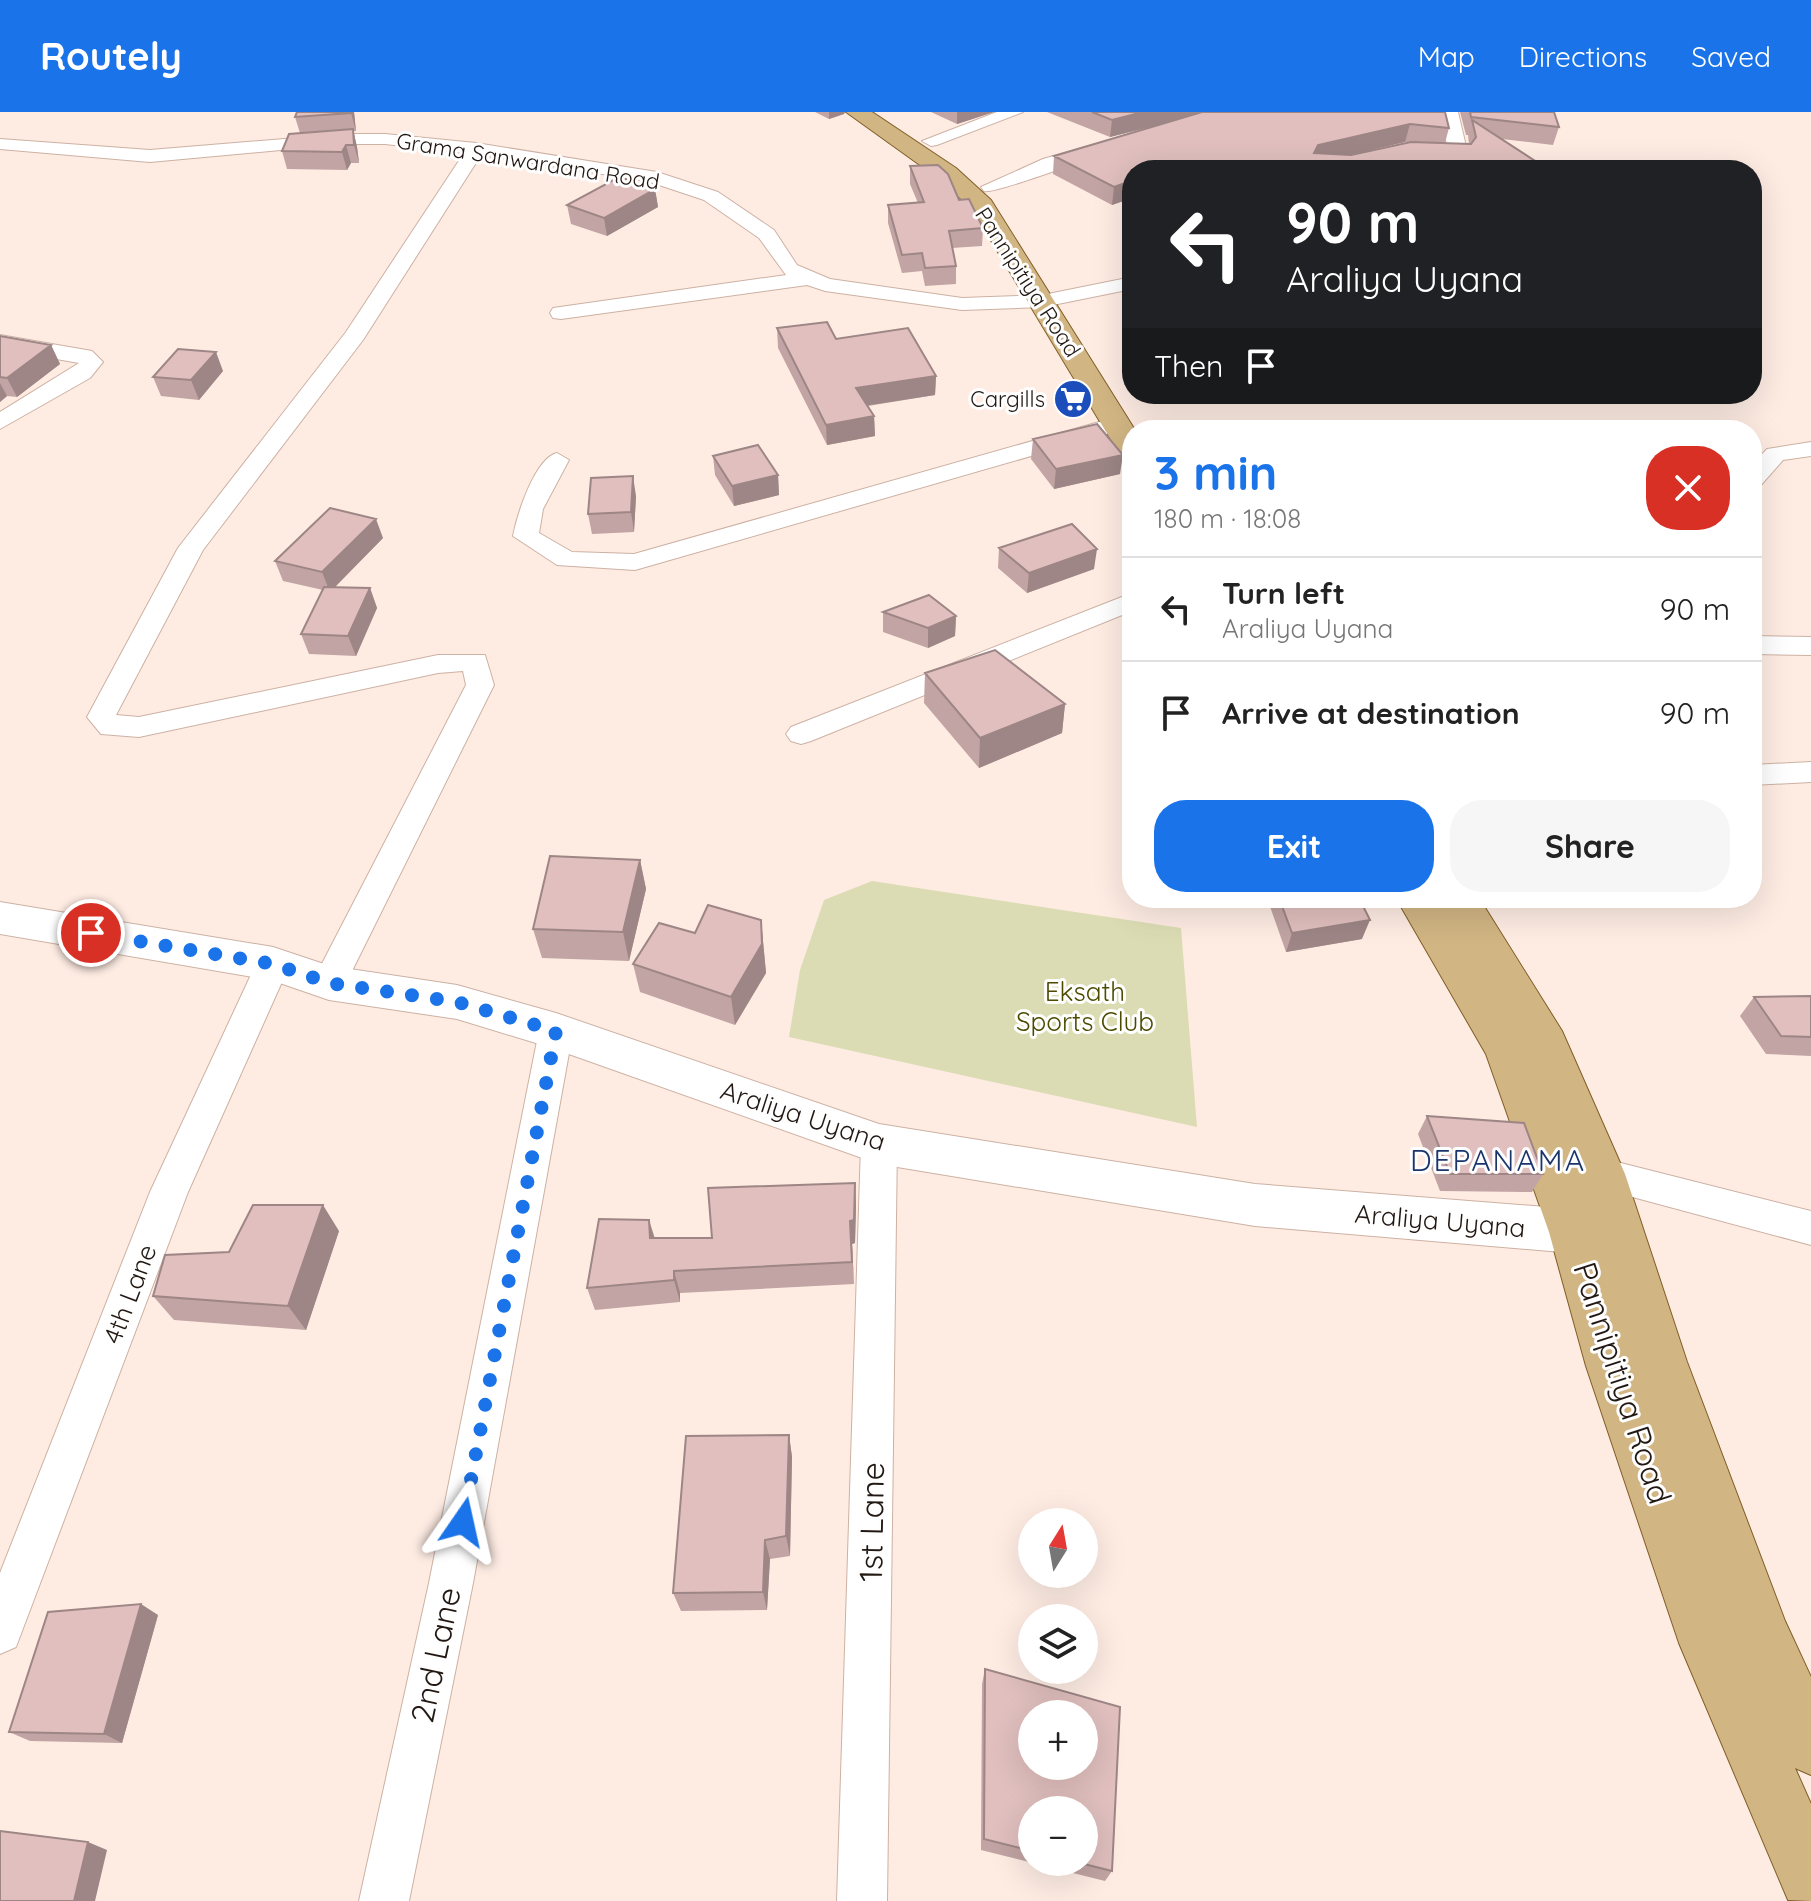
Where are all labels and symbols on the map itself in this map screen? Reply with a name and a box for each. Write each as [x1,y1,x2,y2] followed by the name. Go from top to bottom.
[394,126,662,196] street label: Grama Sanwardana Road
[969,202,1087,362] street label: Pannipitiya Road
[1052,378,1094,420] supermarket icon: Cargills
[970,385,1045,413] place label: Cargills
[57,899,125,967] pin
[1016,975,1154,1038] park label: Eksath Sports Club
[717,1073,890,1158] street label: Araliya Uyana
[1410,1141,1586,1179] district label: DEPANAMA
[1353,1197,1527,1244] street label: Araliya Uyana
[96,1240,164,1348] street label: 4th Lane
[1565,1257,1681,1509] street label: Pannipitiya Road
[850,1462,892,1582] street label: 1st Lane
[421,1480,505,1564] position arrow
[1018,1508,1098,1588] north arrow
[401,1583,469,1726] street label: 2nd Lane

